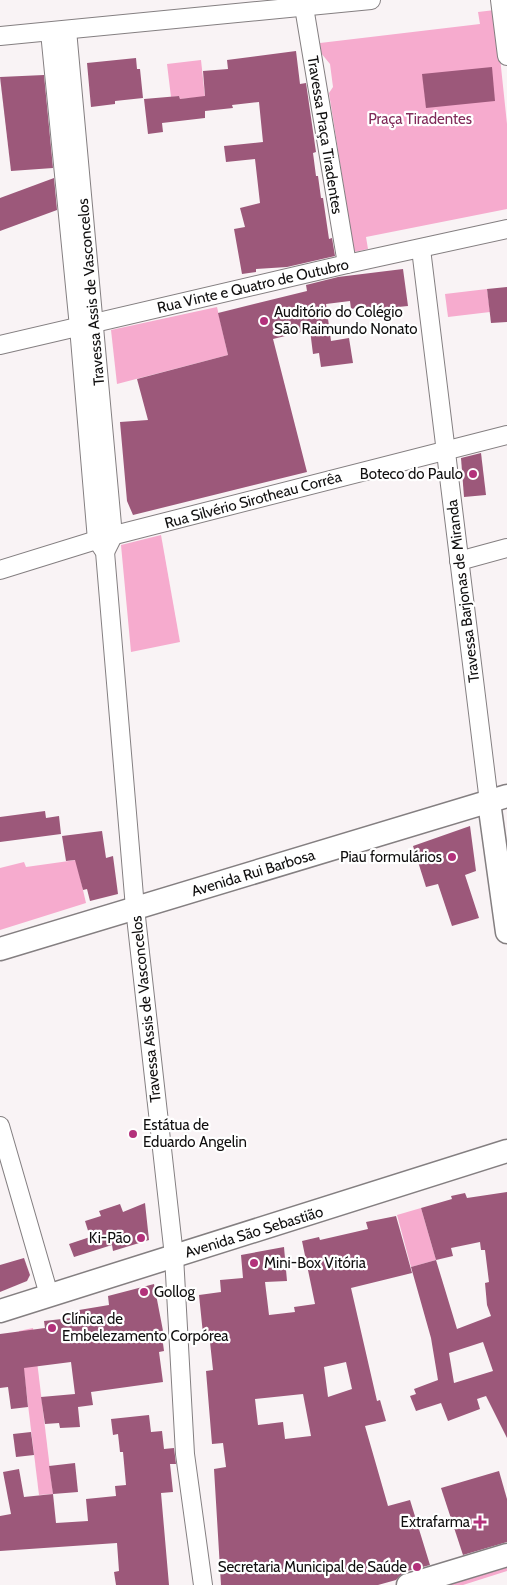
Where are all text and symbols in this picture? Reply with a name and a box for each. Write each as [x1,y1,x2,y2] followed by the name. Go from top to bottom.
[304,55,346,215] street label: Travessa Praça Tiradentes
[368,110,472,128] park label: Praça Tiradentes
[74,198,108,386] street label: Travessa Assis de Vasconcelos
[155,255,351,317] street label: Rua Vinte e Quatro de Outubro
[274,303,418,338] place label: Auditório do Colégio São Raimundo Nonato
[258,315,270,327] marker: Auditório do Colégio São Raimundo Nonato
[360,465,463,483] place label: Boteco do Paulo
[163,468,344,532] street label: Rua Silvério Sirotheau Corrêa
[467,468,479,480] marker: Boteco do Paulo
[443,498,483,683] street label: Travessa Barjonas de Miranda
[189,845,318,900] street label: Avenida Rui Barbosa
[340,848,442,866] place label: Piau formulários
[446,851,458,863] marker: Piau formulários
[127,915,165,1103] street label: Travessa Assis de Vasconcelos
[143,1116,247,1151] place label: Estátua de Eduardo Angelin
[127,1128,139,1140] marker: Estátua de Eduardo Angelin
[183,1202,325,1262] street label: Avenida São Sebastião
[89,1229,131,1247] place label: Ki-Pão
[135,1232,147,1244] marker: Ki-Pão
[264,1254,367,1272] place label: Mini-Box Vitória
[248,1257,260,1269] marker: Mini-Box Vitória
[154,1283,196,1301] place label: Gollog
[138,1286,150,1298] marker: Gollog
[62,1310,229,1345] place label: Clínica de Embelezamento Corpórea
[46,1322,58,1334] marker: Clínica de Embelezamento Corpórea
[401,1513,471,1531] place label: Extrafarma
[474,1516,486,1528] marker: Extrafarma
[218,1558,407,1576] place label: Secretaria Municipal de Saúde
[411,1561,423,1573] marker: Secretaria Municipal de Saúde

